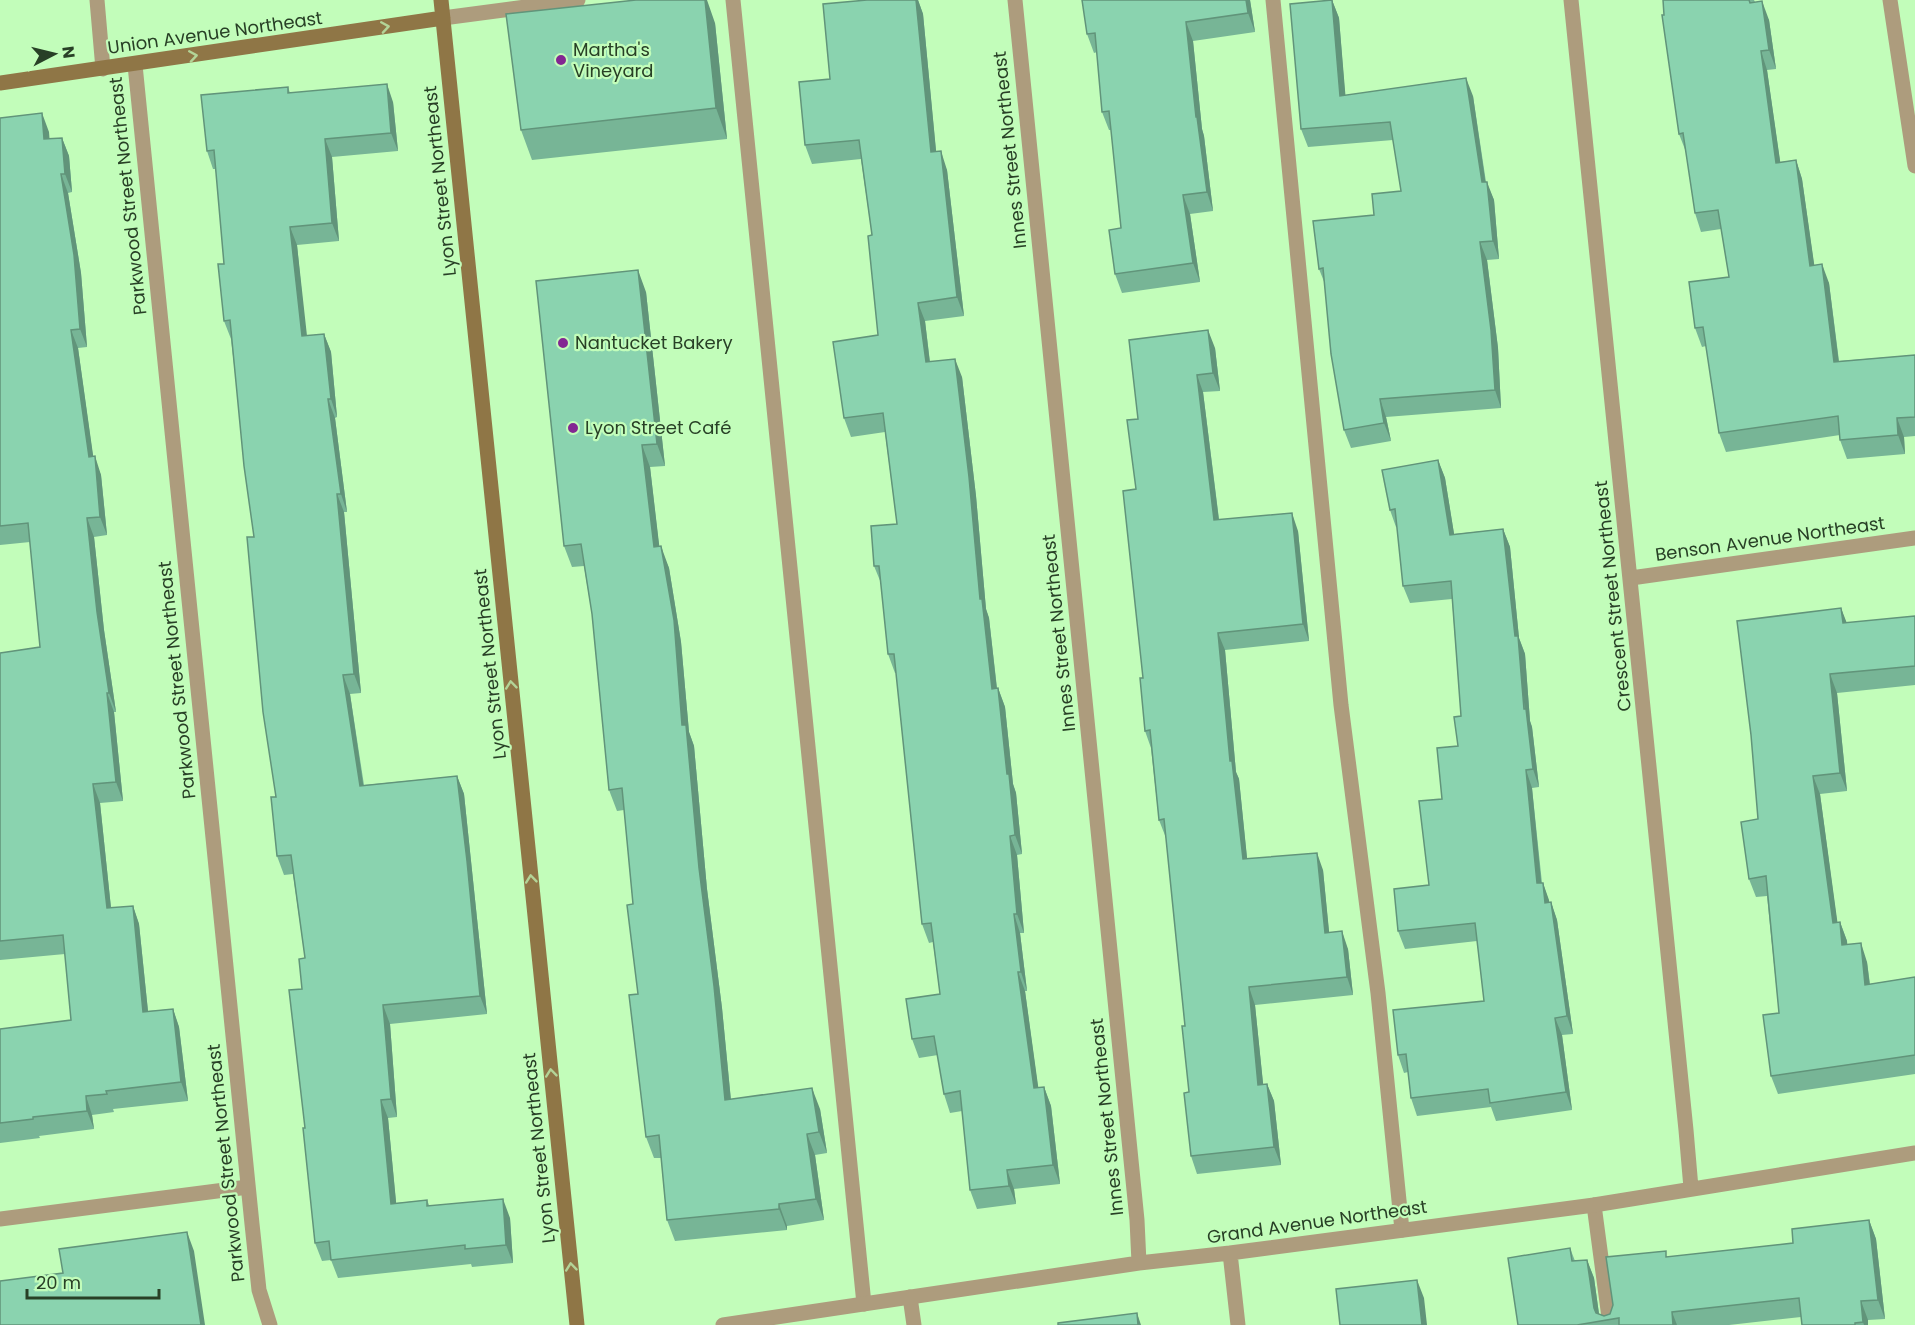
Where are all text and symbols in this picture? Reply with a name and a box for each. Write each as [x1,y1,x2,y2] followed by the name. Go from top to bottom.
[106,5,324,60] street label: Union Avenue Northeast
[381,22,390,34] one-way arrow
[24,24,84,84] north arrow
[573,37,653,83] place label: Martha's Vineyard
[56,45,81,60] text: N
[987,50,1032,250] street label: Innes Street Northeast
[188,51,197,63] one-way arrow
[554,53,568,67] marker: Martha's Vineyard
[103,76,152,316] street label: Parkwood Street Northeast
[417,85,462,278] street label: Lyon Street Northeast
[575,330,733,355] place label: Nantucket Bakery
[556,336,570,350] marker: Nantucket Bakery
[585,415,731,440] place label: Lyon Street Café
[566,421,580,435] marker: Lyon Street Café
[1588,479,1637,713] street label: Crescent Street Northeast
[1654,510,1886,567] street label: Benson Avenue Northeast
[1036,533,1081,733] street label: Innes Street Northeast
[152,560,201,800] street label: Parkwood Street Northeast
[467,568,512,761] street label: Lyon Street Northeast
[506,680,518,689] one-way arrow
[525,874,538,883] one-way arrow
[1084,1017,1129,1217] street label: Innes Street Northeast
[201,1043,250,1283] street label: Parkwood Street Northeast
[516,1052,561,1245] street label: Lyon Street Northeast
[545,1068,558,1077] one-way arrow
[1205,1194,1429,1249] street label: Grand Avenue Northeast
[27,1262,159,1300] scale bar
[565,1262,578,1271] one-way arrow
[36,1270,81,1295] text: 20 m

